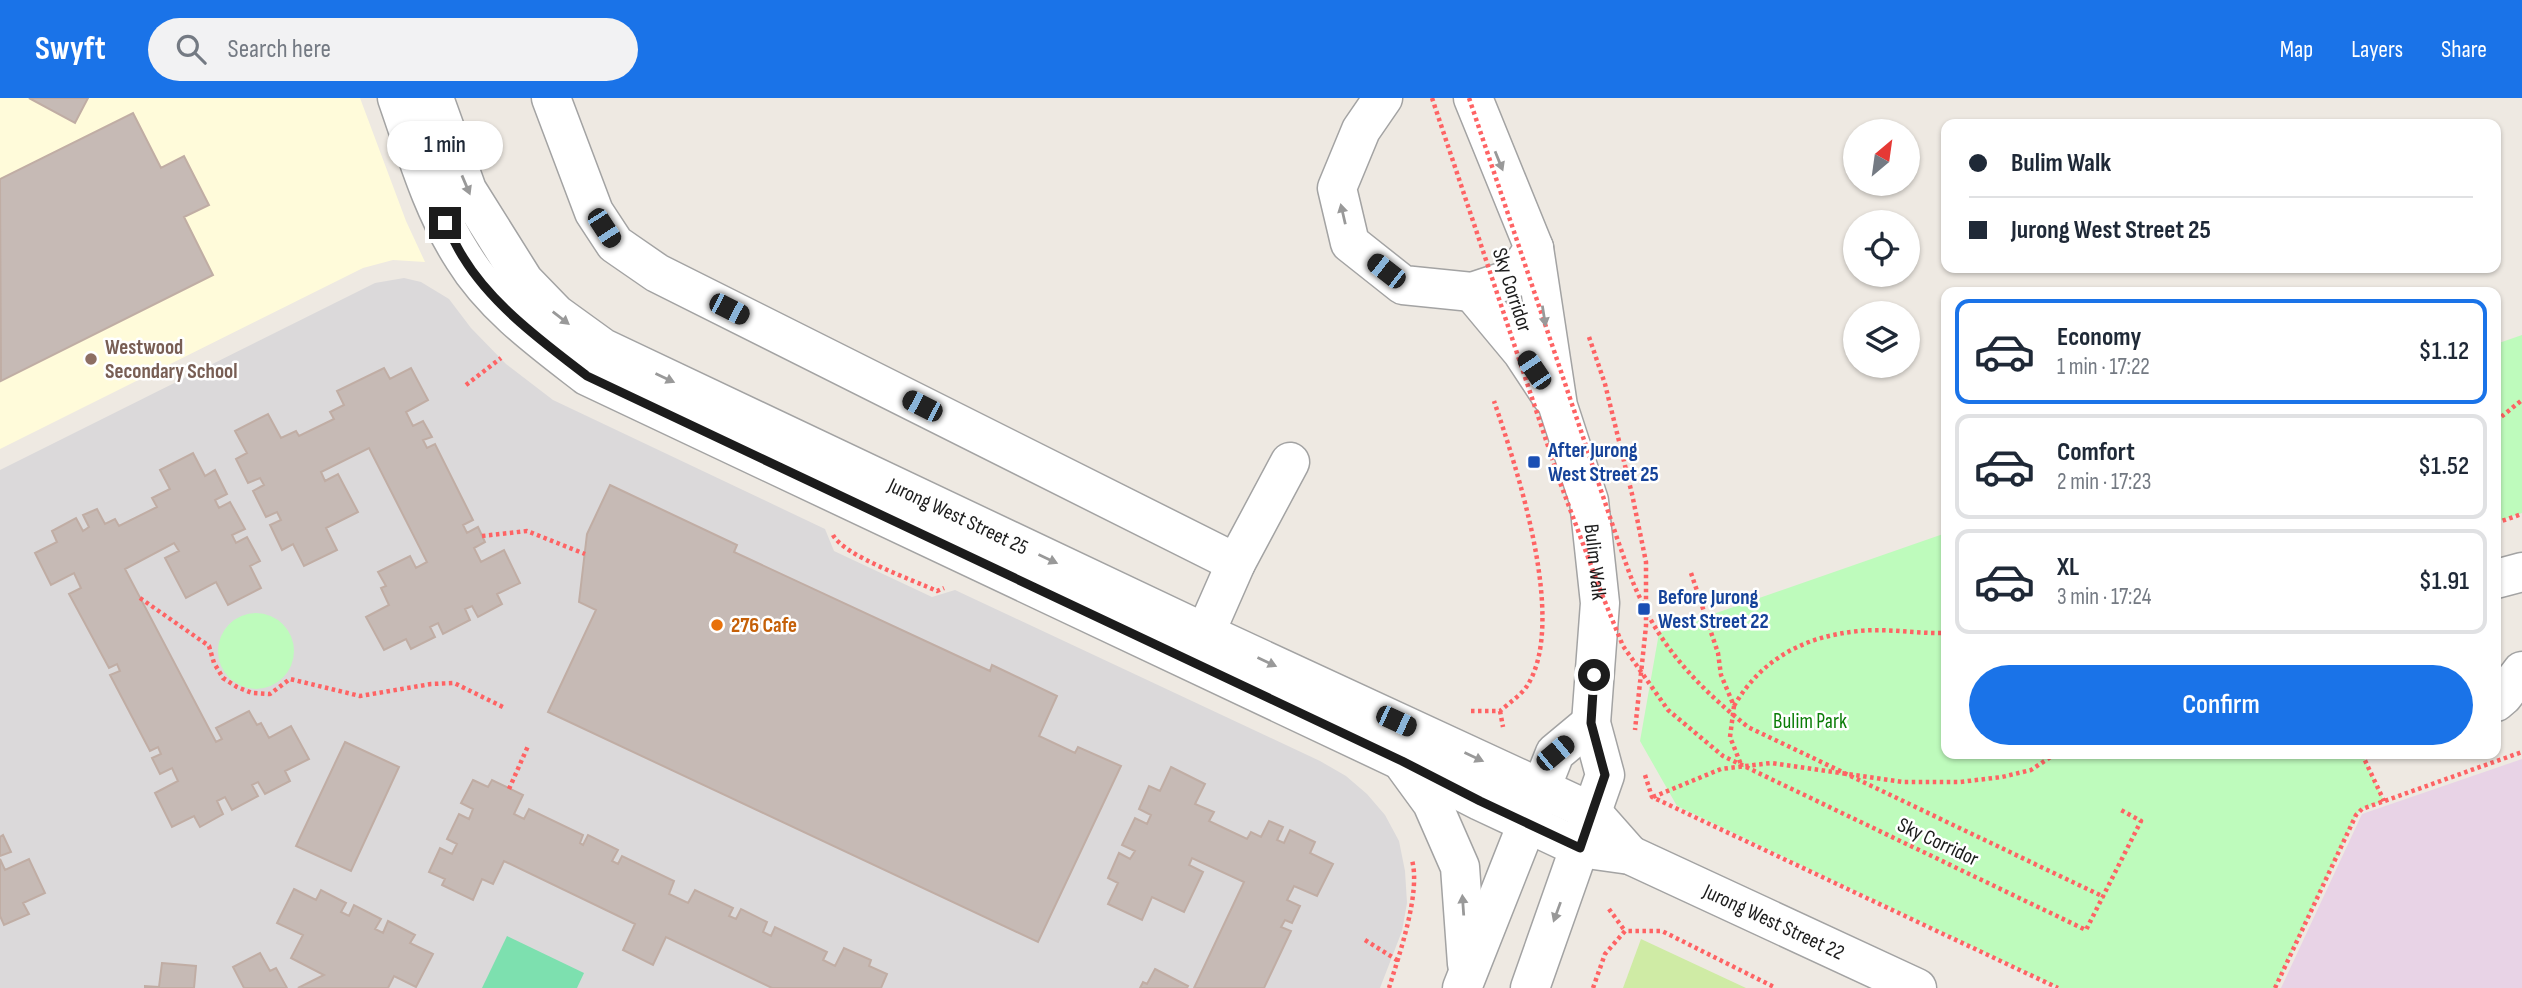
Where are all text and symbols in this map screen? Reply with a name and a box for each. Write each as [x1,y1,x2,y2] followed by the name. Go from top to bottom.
[148,18,638,81] search box
[35,29,106,69] text: Swyft
[172,30,210,68] icon: search
[228,34,331,65] text: Search here
[2280,35,2313,64] text: Map
[2351,35,2403,64] text: Layers
[2441,35,2487,64] text: Share
[1843,119,1920,196] north arrow
[1843,119,1920,378] map controls
[387,122,503,170] callout: 1 min
[424,131,466,159] text: 1 min
[2011,148,2111,179] text: Bulim Walk
[1494,151,1505,172] one-way arrow
[461,175,472,196] one-way arrow
[1337,203,1348,225] one-way arrow
[584,205,625,251] car
[429,207,461,239] route end
[1843,210,1920,287] button: locate
[2011,215,2211,246] text: Jurong West Street 25
[1487,245,1537,335] street label: Sky Corridor
[1363,250,1410,292] car
[706,290,753,328] car
[1843,301,1920,378] button: layers
[1539,305,1550,327] one-way arrow
[552,310,570,325] one-way arrow
[1973,320,2036,383] icon: car
[2057,322,2141,353] text: Economy
[105,335,237,384] place label: Westwood Secondary School
[2419,336,2469,367] text: $1.12
[1514,347,1555,393] car
[83,351,99,367] marker: Westwood Secondary School
[2057,353,2150,381] text: 1 min · 17:22
[655,372,675,383] one-way arrow
[899,387,946,425] car
[1973,435,2036,498] icon: car
[2057,437,2135,468] text: Comfort
[1547,438,1659,487] place label: After Jurong West Street 25
[2418,451,2469,482] text: $1.52
[1526,454,1542,470] marker: After Jurong West Street 25
[2057,468,2151,496] text: 2 min · 17:23
[883,472,1032,560] street label: Jurong West Street 25
[1579,523,1612,601] street label: Bulim Walk
[1973,550,2036,613] icon: car
[2057,552,2079,583] text: XL
[1038,553,1058,564] one-way arrow
[2419,566,2469,597] text: $1.91
[2057,583,2151,611] text: 3 min · 17:24
[1658,585,1769,634] place label: Before Jurong West Street 22
[1636,601,1652,617] marker: Before Jurong West Street 22
[731,613,797,638] place label: 276 Cafe
[709,617,725,633] marker: 276 Cafe
[1257,656,1277,667] one-way arrow
[1578,659,1610,691] route start
[1969,665,2473,745] button: Confirm
[1373,703,1420,739] car
[1773,709,1847,734] park label: Bulim Park
[1533,731,1578,775] car
[1464,751,1484,763] one-way arrow
[1893,812,1983,872] street label: Sky Corridor
[1699,878,1848,965] street label: Jurong West Street 22
[1457,894,1468,916] one-way arrow
[1551,902,1562,923] one-way arrow

